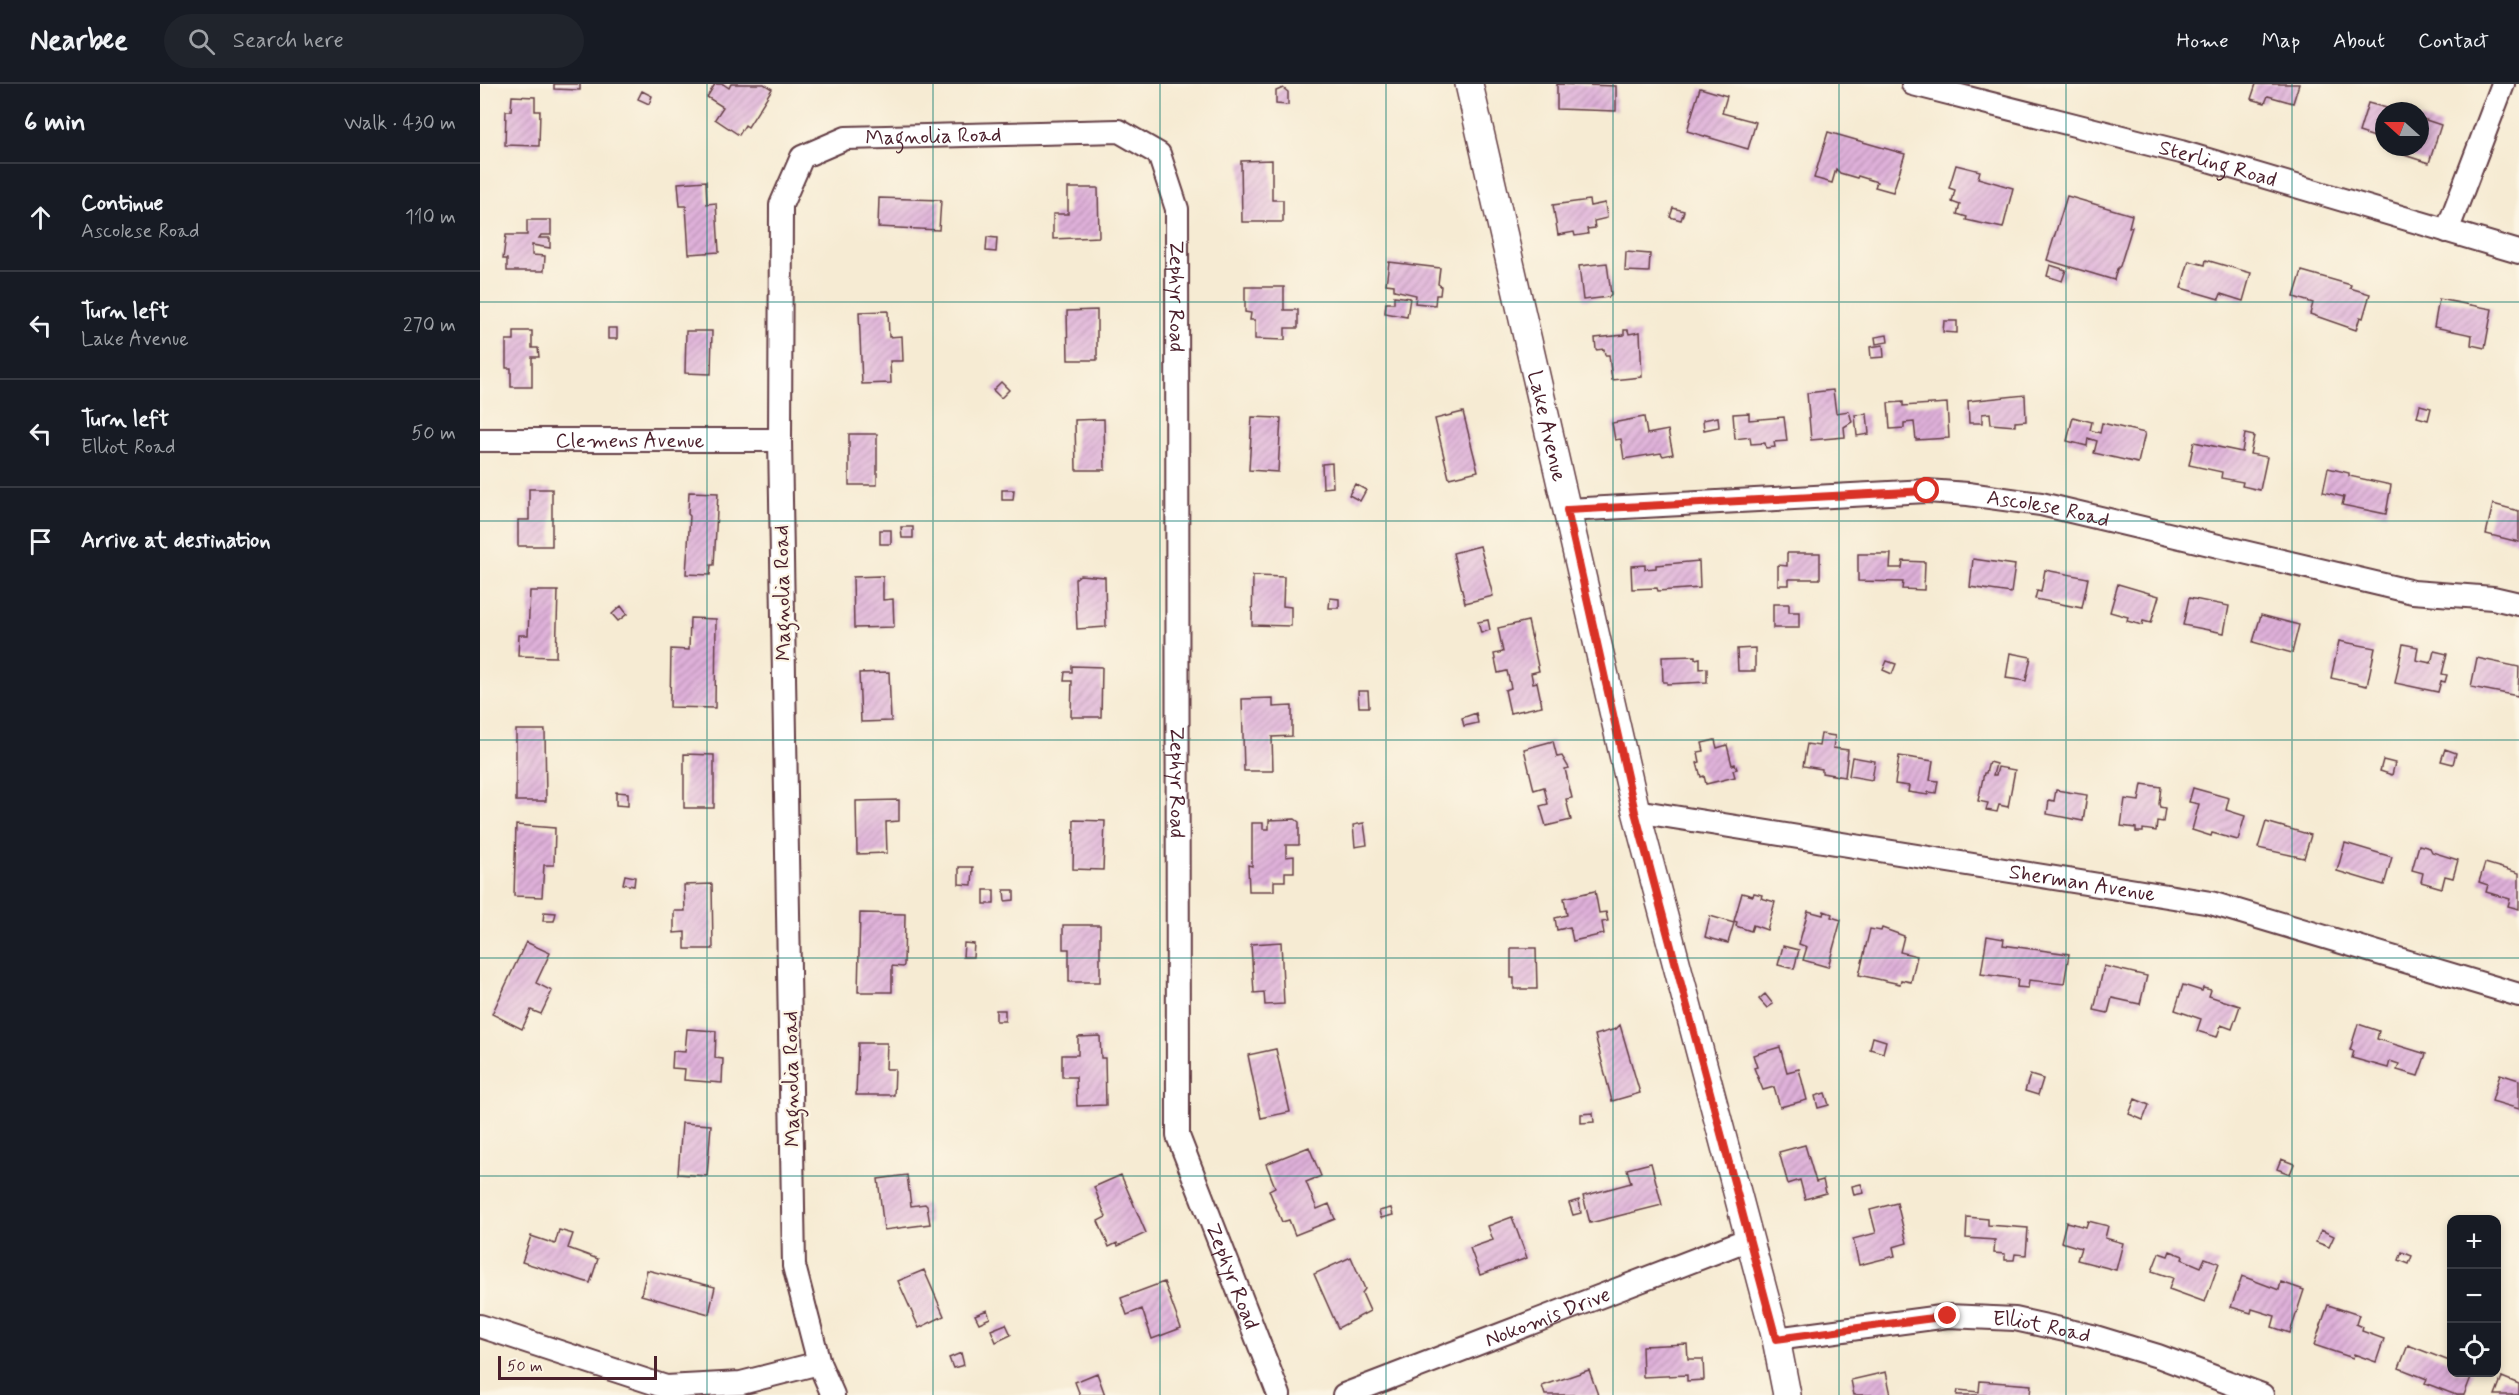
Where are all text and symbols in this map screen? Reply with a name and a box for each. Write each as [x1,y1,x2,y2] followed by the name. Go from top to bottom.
[164,14,584,68] search box
[30,23,128,60] text: Nearbee
[185,25,218,58] icon: search
[233,27,344,55] text: Search here
[2177,27,2229,55] text: Home
[2262,27,2300,55] text: Map
[2333,27,2385,55] text: About
[2418,27,2489,55] text: Contact
[2375,102,2429,156] north arrow
[24,106,86,140] text: 6 min
[344,110,456,137] text: Walk · 430 m
[865,121,1002,154] street label: Magnolia Road
[2156,134,2280,195] street label: Sterling Road
[81,190,163,218] text: Continue
[24,201,57,234] icon: ahead
[405,204,456,231] text: 110 m
[81,218,199,245] text: Ascolese Road
[1162,241,1190,352] street label: Zephyr Road
[81,298,169,326] text: Turn left
[24,309,57,342] icon: left
[403,312,456,339] text: 270 m
[81,326,189,353] text: Lake Avenue
[1520,368,1573,485] street label: Lake Avenue
[81,406,169,434] text: Turn left
[24,417,57,450] icon: left
[411,420,456,447] text: 50 m
[556,427,705,455] street label: Clemens Avenue
[81,434,175,461] text: Elliot Road
[1913,477,1939,503] route start
[1985,484,2112,535] street label: Ascolese Road
[24,525,57,558] icon: arrive
[768,525,800,661] street label: Magnolia Road
[81,527,271,555] text: Arrive at destination
[1163,727,1191,838] street label: Zephyr Road
[2007,858,2157,909] street label: Sherman Avenue
[777,1011,809,1147] street label: Magnolia Road
[2447,1215,2501,1377] map controls
[2447,1215,2501,1269] button: +
[1198,1219,1265,1334] street label: Zephyr Road
[2447,1269,2501,1323] button: −
[1481,1281,1614,1354] street label: Nokomis Drive
[1934,1302,1960,1328] route end
[1992,1305,2093,1350] street label: Elliot Road
[2447,1323,2501,1377] button: locate
[498,1353,657,1380] scale bar
[507,1356,543,1377] text: 50 m

